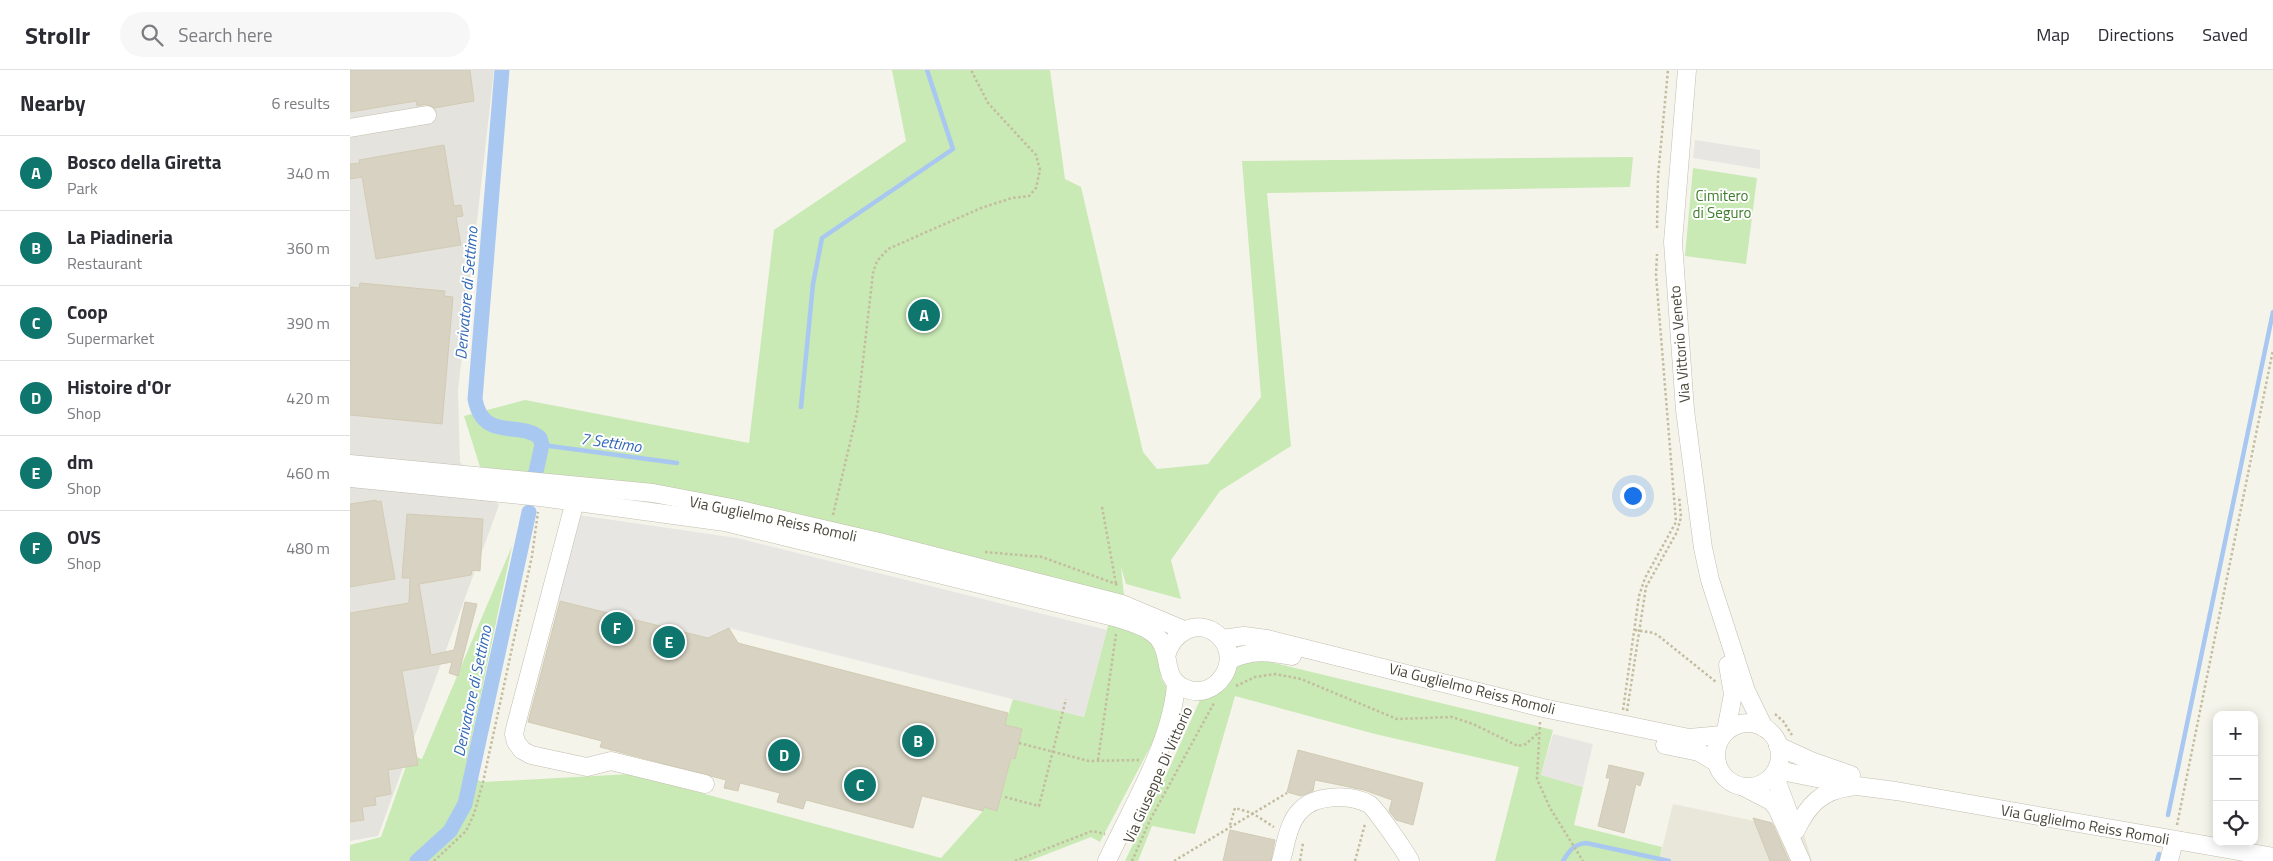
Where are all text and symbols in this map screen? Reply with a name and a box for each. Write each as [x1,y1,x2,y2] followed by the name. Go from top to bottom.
[120,12,470,57] search box
[25,17,90,53] text: Strollr
[178,20,273,49] text: Search here
[138,21,166,49] icon: search
[2036,21,2070,48] text: Map
[2098,21,2174,48] text: Directions
[2202,21,2248,48] text: Saved
[20,87,85,119] text: Nearby
[271,91,330,115] text: 6 results
[67,147,221,176] text: Bosco della Giretta
[31,161,41,185] text: A
[286,161,330,185] text: 340 m
[67,176,98,200] text: Park
[1693,184,1752,224] park label: Cimitero di Seguro
[67,222,173,251] text: La Piadineria
[448,225,484,360] water label: Derivatore di Settimo
[31,236,41,260] text: B
[286,236,330,260] text: 360 m
[67,251,142,275] text: Restaurant
[1663,284,1696,404] street label: Via Vittorio Veneto
[908,296,940,334] pin: A
[67,297,108,326] text: Coop
[32,311,40,335] text: C
[286,311,330,335] text: 390 m
[67,326,154,350] text: Supermarket
[67,372,171,401] text: Histoire d'Or
[31,386,41,410] text: D
[286,386,330,410] text: 420 m
[67,401,101,425] text: Shop
[579,426,644,458] water label: 7 Settimo
[67,447,93,476] text: dm
[32,461,40,485] text: E
[286,461,330,485] text: 460 m
[67,476,101,500] text: Shop
[1620,483,1646,509] your location
[687,490,859,548] street label: Via Guglielmo Reiss Romoli
[67,522,101,551] text: OVS
[32,536,40,560] text: F
[286,536,330,560] text: 480 m
[67,551,101,575] text: Shop
[601,609,633,647] pin: F
[446,622,498,759] water label: Derivatore di Settimo
[653,623,685,661] pin: E
[1386,657,1558,720] street label: Via Guglielmo Reiss Romoli
[1117,703,1198,847] street label: Via Giuseppe Di Vittorio
[2213,711,2258,846] map controls
[2213,711,2258,756] button: +
[902,722,934,760] pin: B
[768,736,800,774] pin: D
[2213,756,2258,801] button: −
[844,766,876,804] pin: C
[1999,798,2171,851] street label: Via Guglielmo Reiss Romoli
[2213,801,2258,846] button: locate

